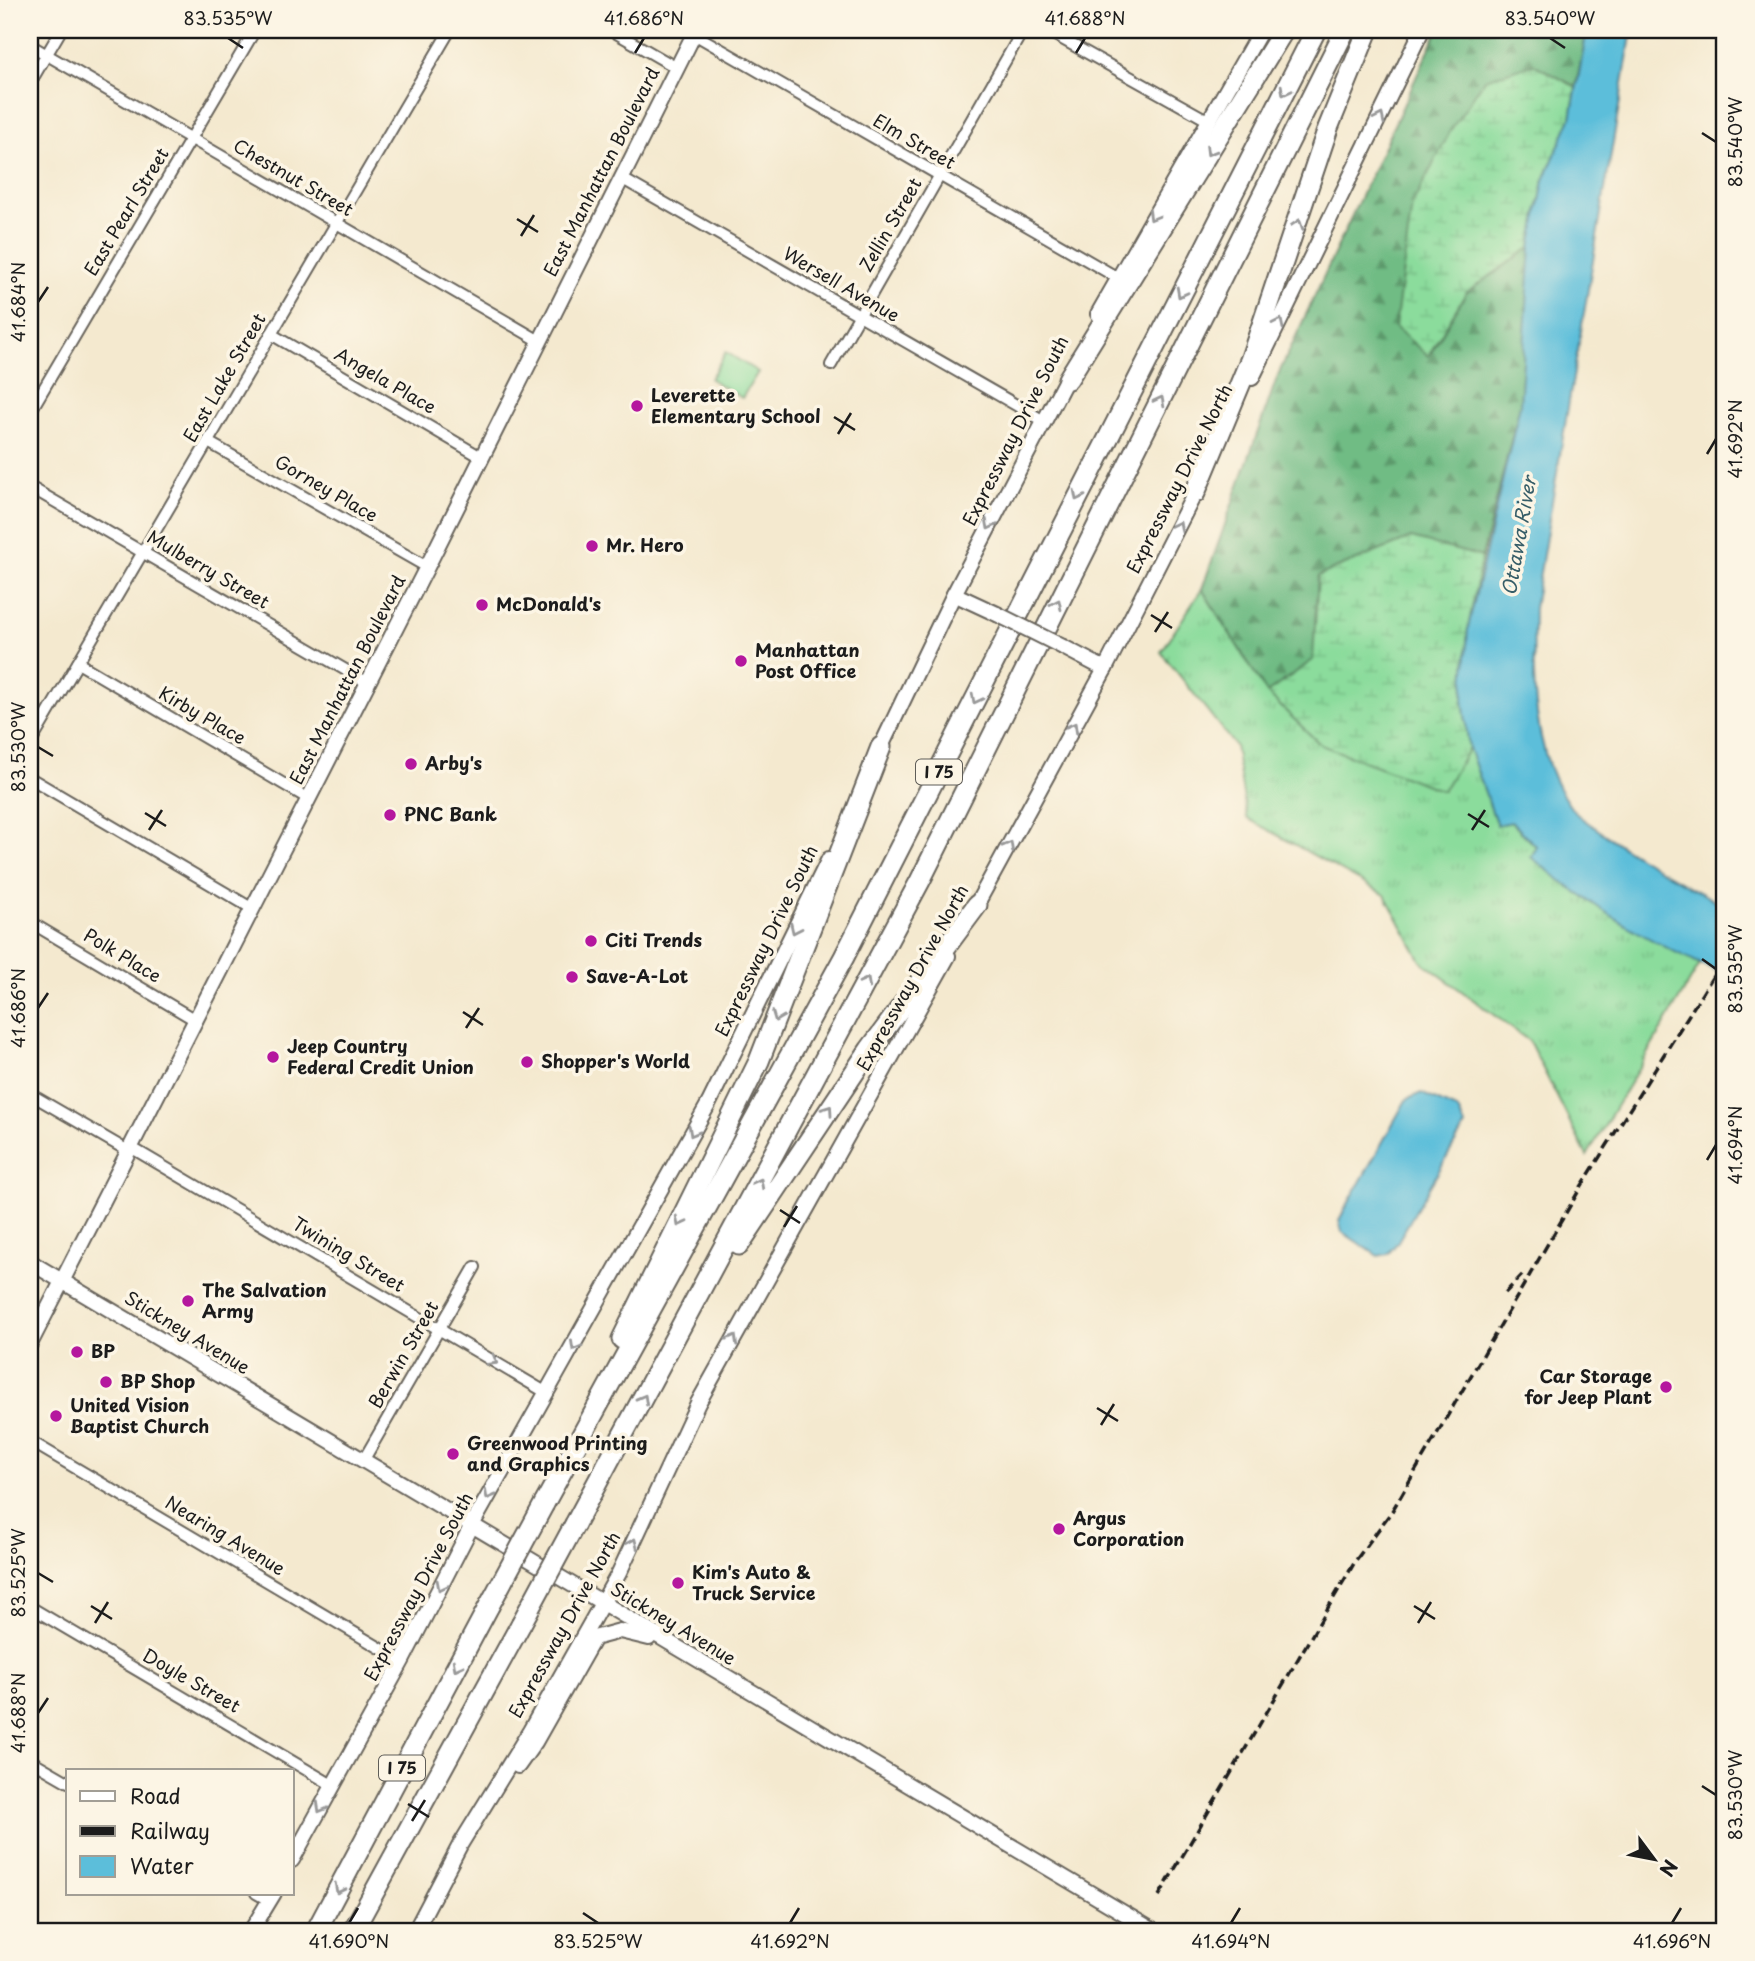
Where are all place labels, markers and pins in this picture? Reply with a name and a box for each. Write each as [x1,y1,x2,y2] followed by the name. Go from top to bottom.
[651,381,821,429] place label: Leverette Elementary School
[629,398,645,414] marker: Leverette Elementary School
[606,531,684,558] place label: Mr. Hero
[584,538,600,554] marker: Mr. Hero
[496,590,602,617] place label: McDonald's
[474,597,490,613] marker: McDonald's
[755,636,860,684] place label: Manhattan Post Office
[733,653,749,669] marker: Manhattan Post Office
[424,749,483,776] place label: Arby's
[403,756,419,772] marker: Arby's
[404,800,497,827] place label: PNC Bank
[382,807,398,823] marker: PNC Bank
[605,926,702,953] place label: Citi Trends
[583,933,599,949] marker: Citi Trends
[586,962,689,989] place label: Save-A-Lot
[564,969,580,985] marker: Save-A-Lot
[287,1032,474,1080] place label: Jeep Country Federal Credit Union
[541,1047,690,1074] place label: Shopper's World
[265,1049,281,1065] marker: Jeep Country Federal Credit Union
[519,1054,535,1070] marker: Shopper's World
[202,1276,327,1324] place label: The Salvation Army
[180,1293,196,1309] marker: The Salvation Army
[91,1337,115,1364] place label: BP
[69,1344,85,1360] marker: BP
[1524,1362,1652,1410] place label: Car Storage for Jeep Plant
[120,1367,195,1394] place label: BP Shop
[98,1374,114,1390] marker: BP Shop
[1658,1379,1674,1395] marker: Car Storage for Jeep Plant
[70,1391,209,1439] place label: United Vision Baptist Church
[48,1408,64,1424] marker: United Vision Baptist Church
[467,1429,648,1477] place label: Greenwood Printing and Graphics
[445,1446,461,1462] marker: Greenwood Printing and Graphics
[1072,1504,1184,1552] place label: Argus Corporation
[1051,1521,1067,1537] marker: Argus Corporation
[692,1558,816,1606] place label: Kim's Auto & Truck Service
[670,1575,686,1591] marker: Kim's Auto & Truck Service

